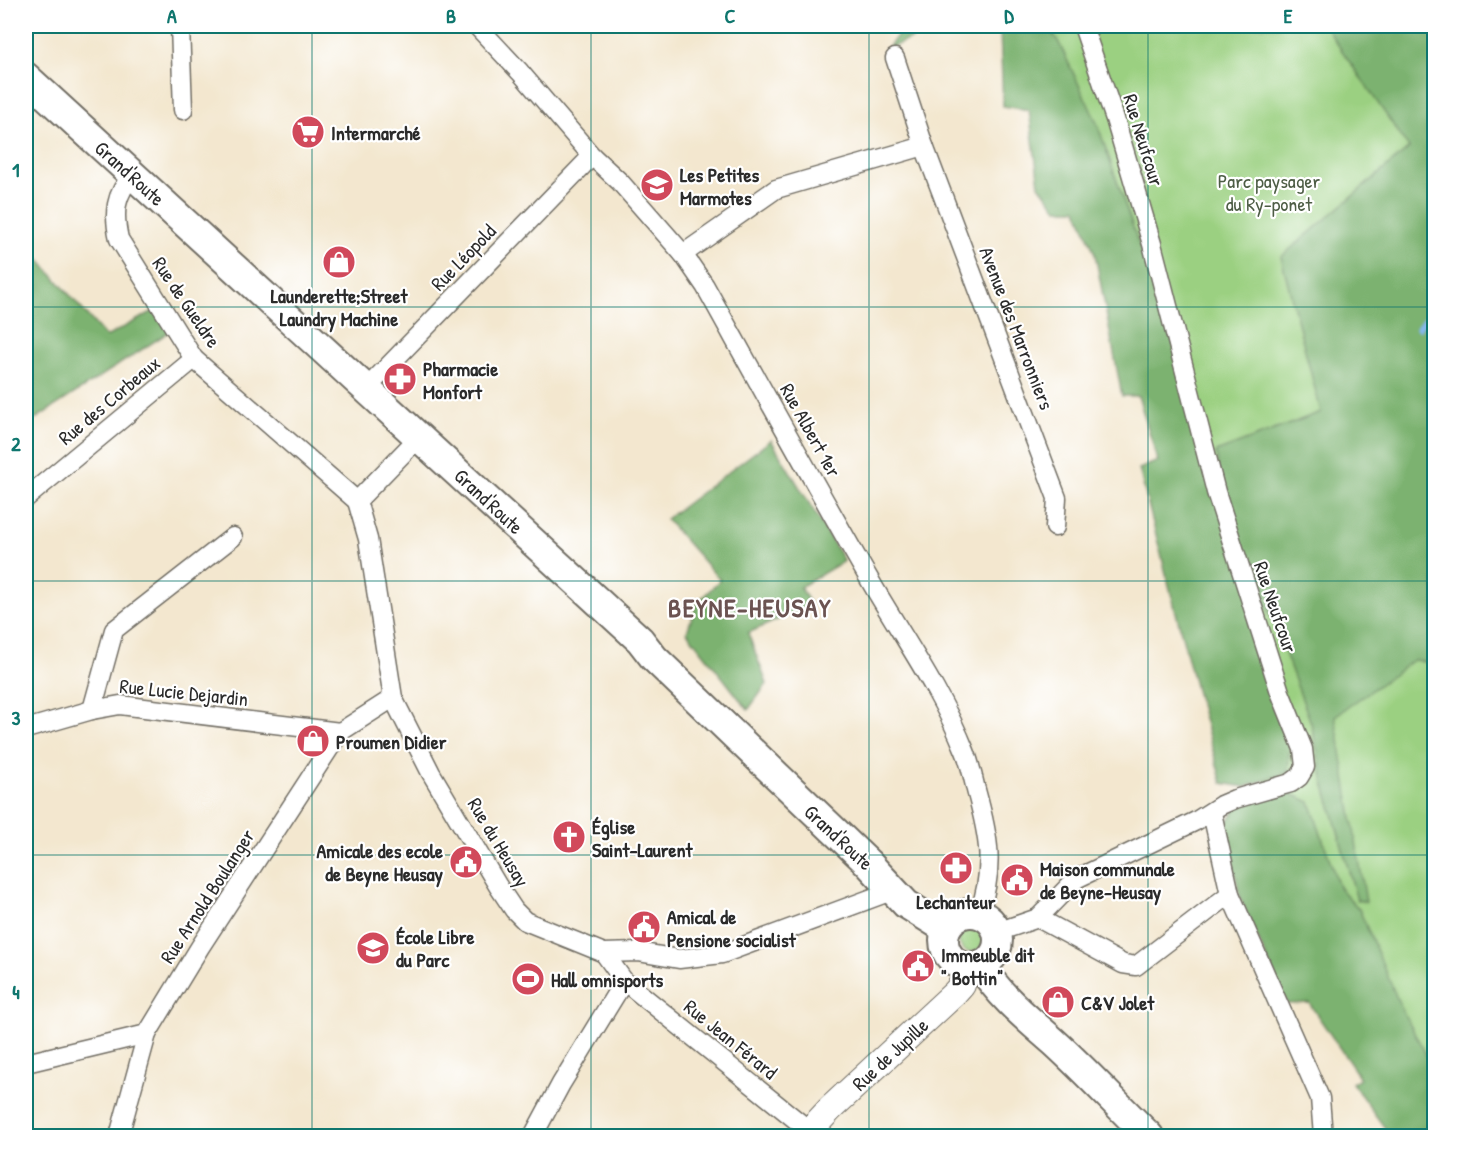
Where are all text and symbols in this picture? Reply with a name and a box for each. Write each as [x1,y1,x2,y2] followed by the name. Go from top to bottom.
[167,2,177,29] text: A
[446,2,456,29] text: B
[725,2,736,29] text: C
[1004,2,1014,29] text: D
[1284,2,1293,29] text: E
[1117,91,1171,190] street label: Rue Neufcour
[290,114,326,150] supermarket icon: Intermarché
[331,119,421,146] place label: Intermarché
[89,134,171,212] street label: Grand'Route
[12,156,20,183] text: 1
[680,161,759,211] place label: Les Petites Marmotes
[639,167,675,203] school or university icon: Les Petites Marmotes
[1218,167,1321,217] park label: Parc paysager du Ry-ponet
[425,218,502,296] street label: Rue Léopold
[973,243,1061,414] street label: Avenue des Marronniers
[321,244,357,280] shop icon: Launderette;Street Laundry Machine
[147,251,227,353] street label: Rue de Gueldre
[271,282,408,333] place label: Launderette;Street Laundry Machine
[52,349,166,451] street label: Rue des Corbeaux
[423,355,498,405] place label: Pharmacie Monfort
[382,361,418,397] pharmacy icon: Pharmacie Monfort
[774,378,848,482] street label: Rue Albert 1er
[11,430,21,457] text: 2
[449,462,529,540] street label: Grand'Route
[1248,558,1304,657] street label: Rue Neufcour
[668,590,832,625] district label: BEYNE-HEUSAY
[118,672,250,712] street label: Rue Lucie Dejardin
[12,704,21,731] text: 3
[295,723,331,759] shop icon: Proumen Didier
[336,728,447,755] place label: Proumen Didier
[462,792,536,892] street label: Rue du Heusay
[799,798,879,876] street label: Grand'Route
[592,813,693,863] place label: Église Saint-Laurent
[551,819,587,855] church icon: Église Saint-Laurent
[153,823,261,968] street label: Rue Arnold Boulanger
[317,837,444,888] place label: Amicale des ecole de Beyne Heusay
[448,844,484,880] public building icon: Amicale des ecole de Beyne Heusay
[938,850,974,886] pharmacy icon: Lechanteur
[1040,855,1175,906] place label: Maison communale de Beyne-Heusay
[999,862,1035,898] public building icon: Maison communale de Beyne-Heusay
[917,888,996,915] place label: Lechanteur
[667,903,797,953] place label: Amical de Pensione socialist
[626,909,662,945] public building icon: Amical de Pensione socialist
[396,923,474,973] place label: École Libre du Parc
[355,930,391,966] school or university icon: École Libre du Parc
[941,941,1035,991] place label: Immeuble dit " Bottin"
[900,948,936,984] public building icon: Immeuble dit " Bottin"
[510,961,546,997] sports icon: Hall omnisports
[551,966,663,994] place label: Hall omnisports
[12,978,20,1005] text: 4
[1040,984,1076,1020] shop icon: C&V Jolet
[1081,989,1155,1016] place label: C&V Jolet
[679,993,784,1085] street label: Rue Jean Férard
[846,1012,934,1096] street label: Rue de Jupille

